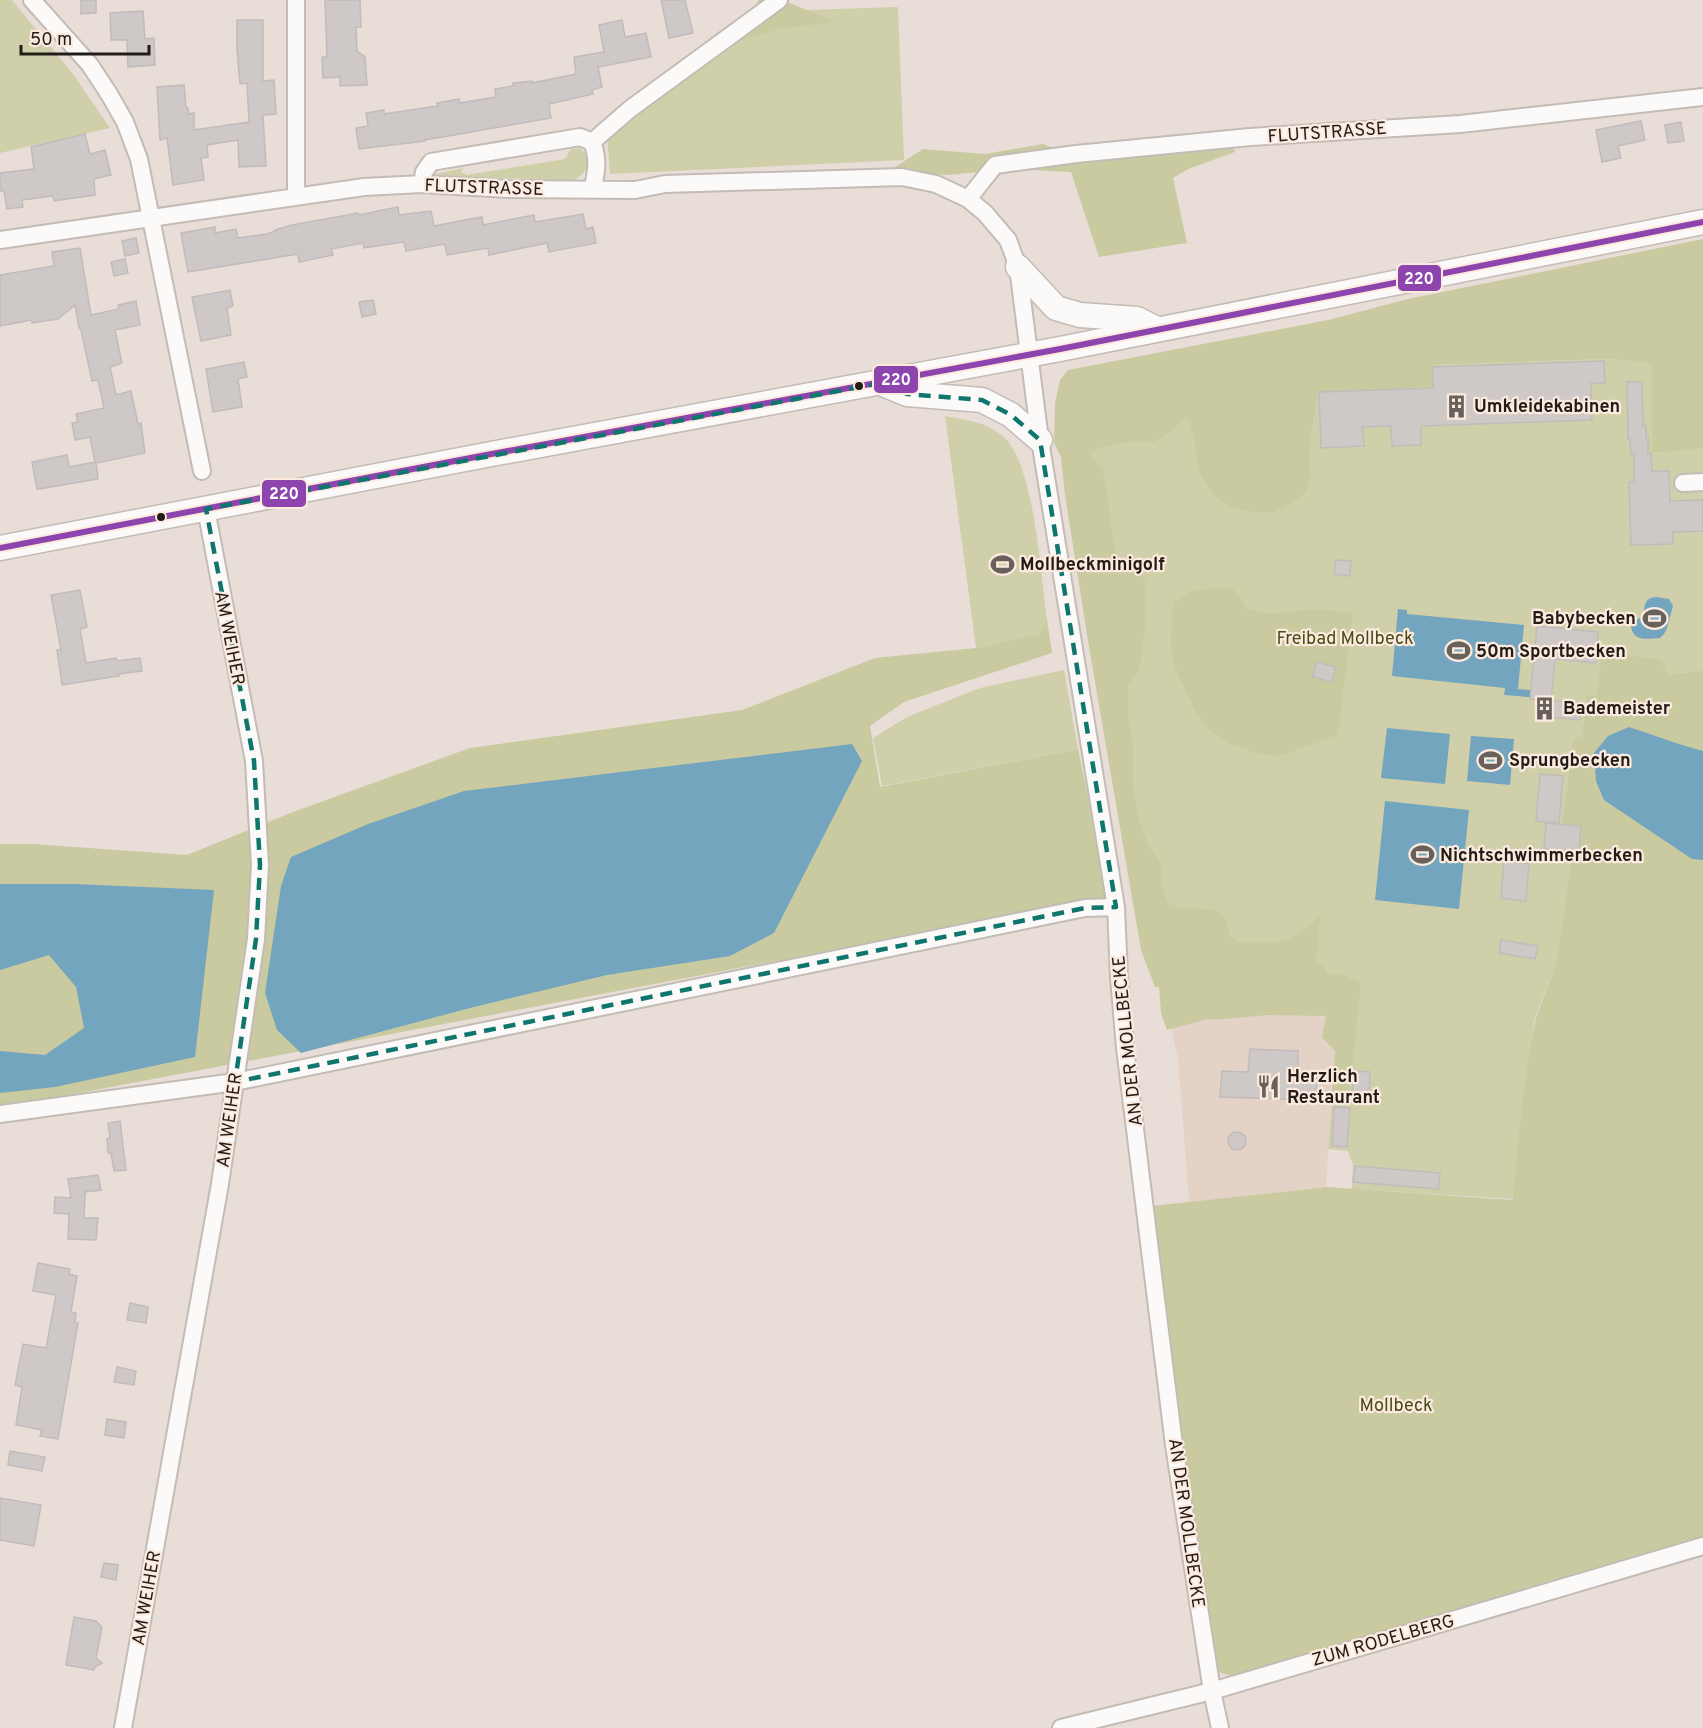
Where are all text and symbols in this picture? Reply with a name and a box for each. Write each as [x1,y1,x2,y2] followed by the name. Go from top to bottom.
[21,18,148,56] scale bar
[30,29,72,52] text: 50 m
[1267,118,1387,149] street label: FLUTSTRASSE
[424,175,544,202] street label: FLUTSTRASSE
[1397,264,1442,292] line badge: 220
[1404,270,1434,290] text: 220
[873,365,919,394] line badge: 220
[881,371,911,391] text: 220
[853,380,865,392] unlabelled marker
[1443,393,1469,419] building icon: Umkleidekabinen
[1474,396,1620,419] place label: Umkleidekabinen
[261,479,307,508] line badge: 220
[269,485,299,505] text: 220
[155,511,167,523] unlabelled marker
[989,551,1015,577] sports icon: Mollbeckminigolf
[1020,554,1165,577] place label: Mollbeckminigolf
[208,589,249,688] street label: AM WEIHER
[1641,605,1667,631] sports icon: Babybecken
[1532,608,1636,631] place label: Babybecken
[1277,628,1413,651] park label: Freibad Mollbeck
[1445,638,1471,664] sports icon: 50m Sportbecken
[1476,641,1626,664] place label: 50m Sportbecken
[1532,695,1558,721] building icon: Bademeister
[1563,698,1671,721] place label: Bademeister
[1478,747,1504,773] sports icon: Sprungbecken
[1509,750,1631,773] place label: Sprungbecken
[1409,842,1435,868] sports icon: Nichtschwimmerbecken
[1440,845,1643,868] place label: Nichtschwimmerbecken
[1108,954,1149,1127] street label: AN DER MOLLBECKE
[1287,1066,1380,1110] place label: Herzlich Restaurant
[212,1071,249,1169] street label: AM WEIHER
[1256,1073,1282,1099] restaurant icon: Herzlich Restaurant
[1360,1395,1432,1418] park label: Mollbeck
[1162,1437,1209,1610] street label: AN DER MOLLBECKE
[128,1549,167,1648] street label: AM WEIHER
[1309,1610,1457,1673] street label: ZUM RODELBERG

